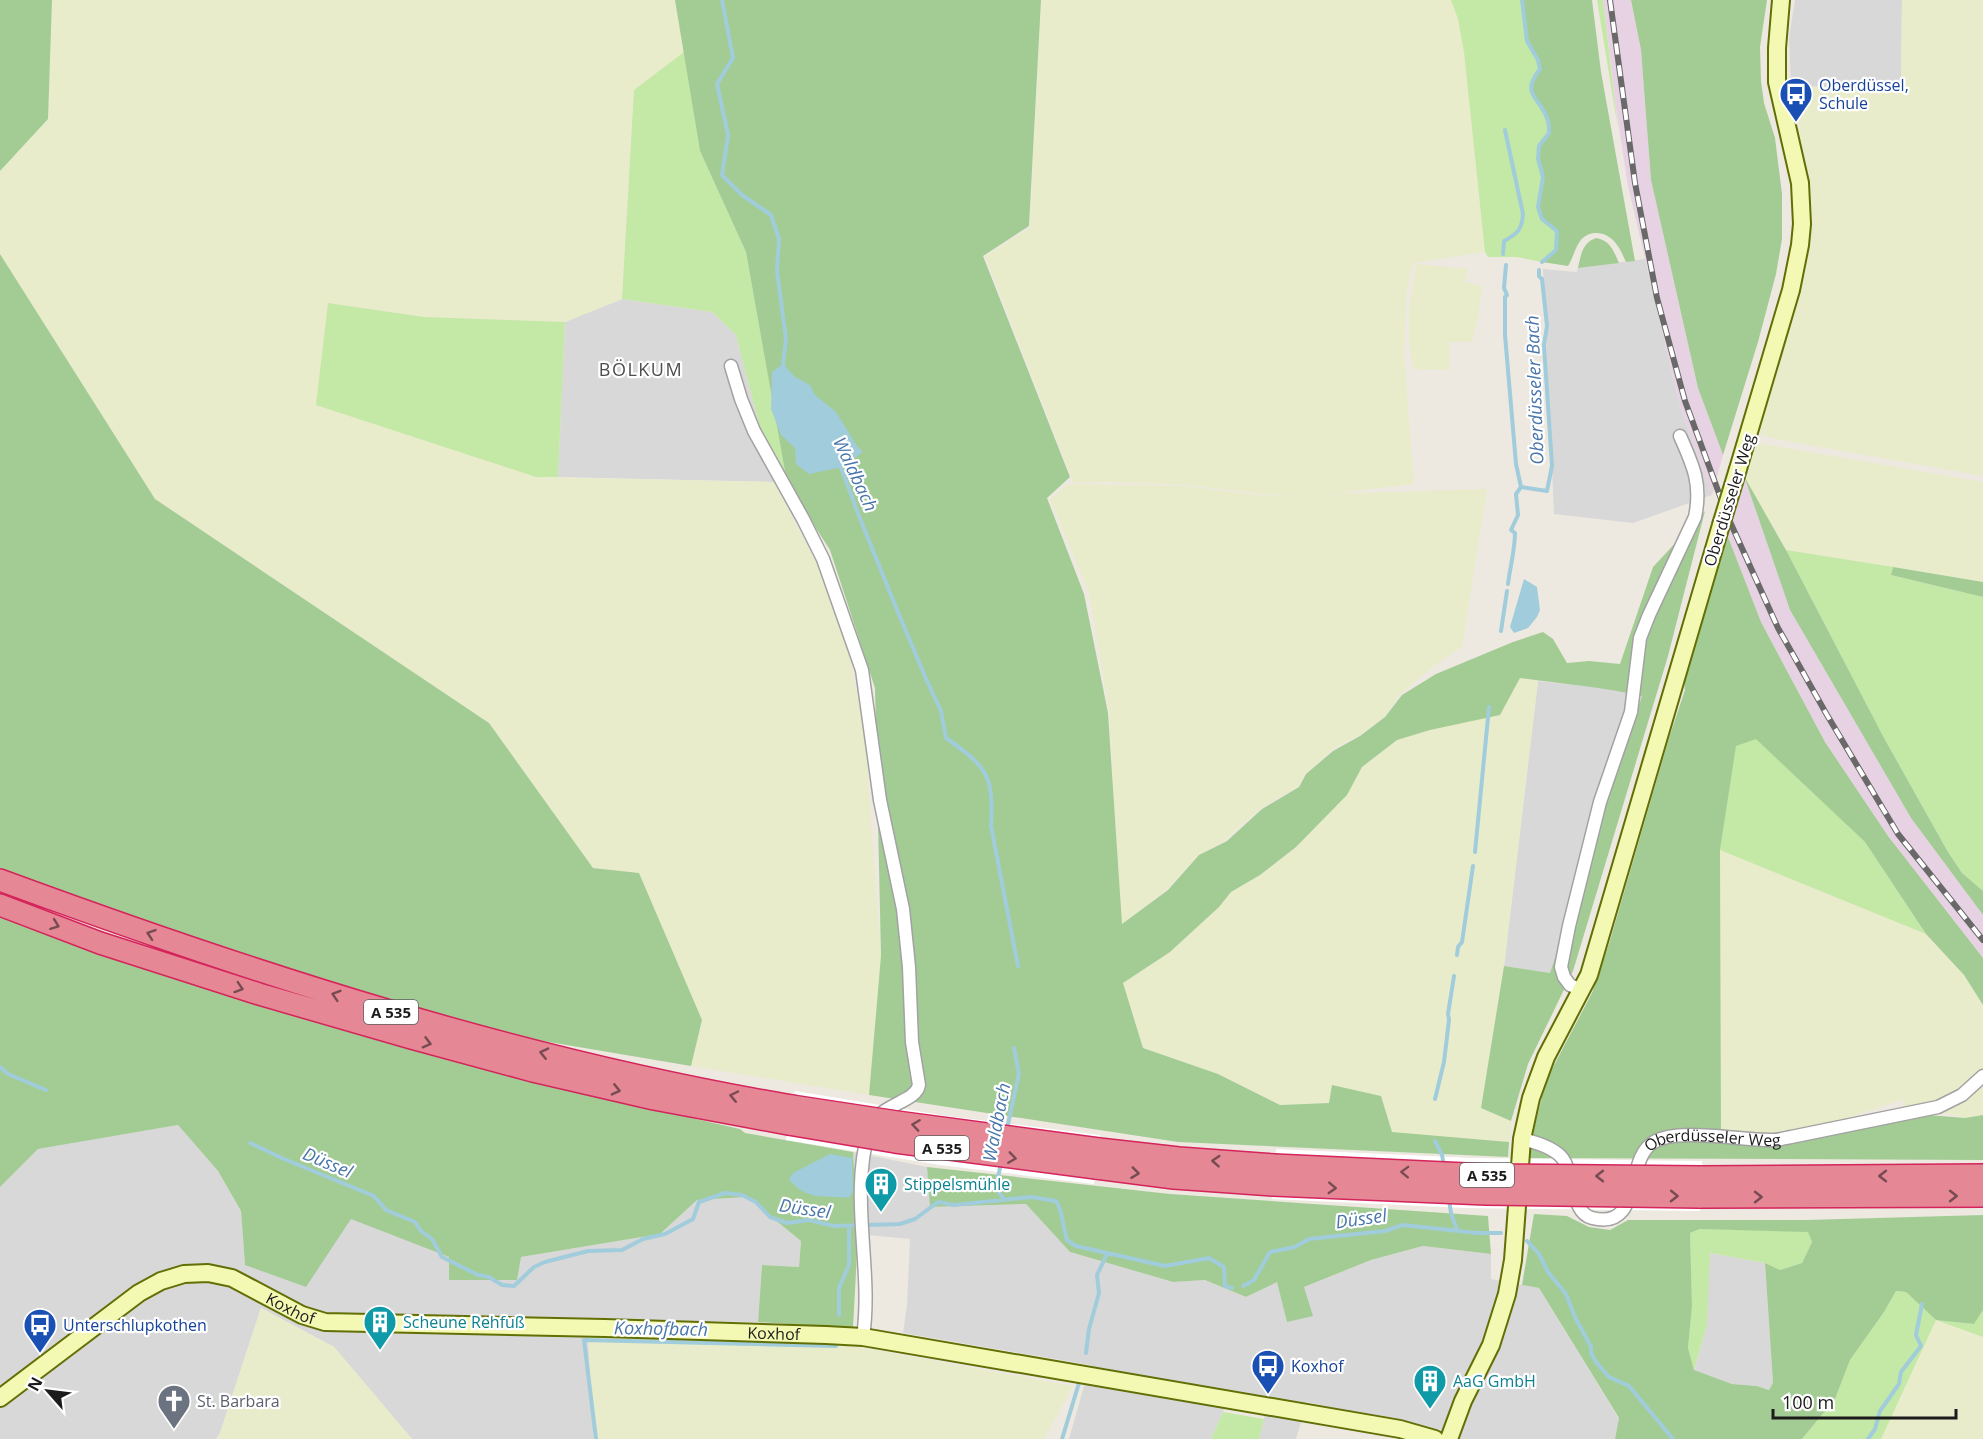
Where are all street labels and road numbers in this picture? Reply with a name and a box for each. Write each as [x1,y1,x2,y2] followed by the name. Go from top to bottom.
[1698,431,1760,569] street label: Oberdüsseler Weg
[364,1000,418,1024] road number: A 535
[1639,1124,1782,1157] street label: Oberdüsseler Weg
[915,1136,969,1160] road number: A 535
[1460,1163,1514,1187] road number: A 535
[262,1287,319,1330] street label: Koxhof
[747,1322,802,1345] street label: Koxhof

